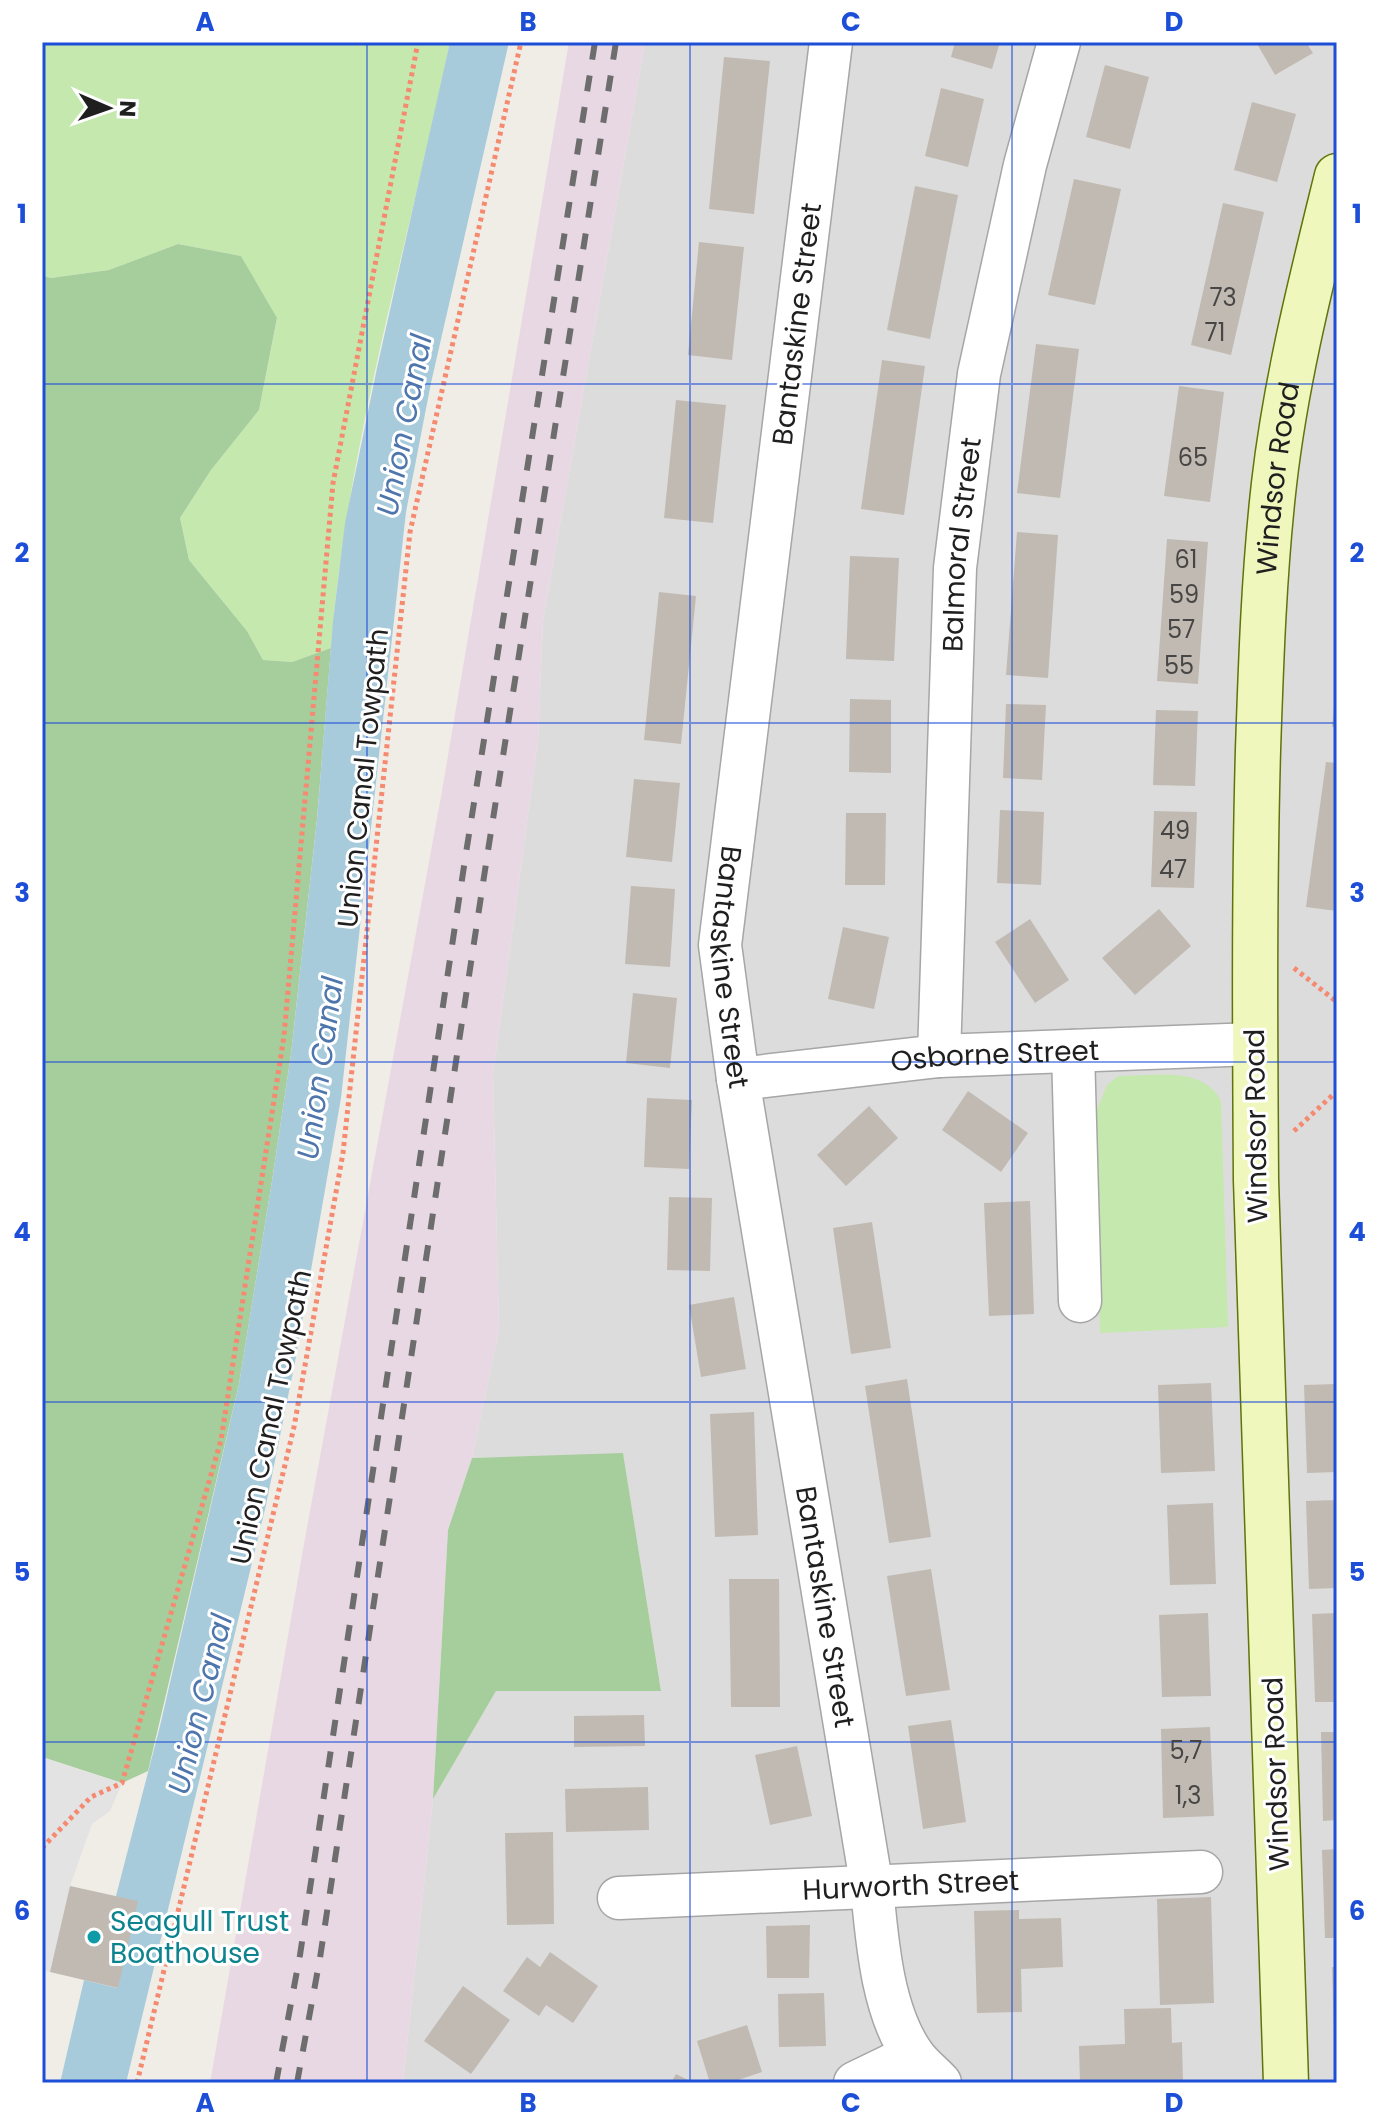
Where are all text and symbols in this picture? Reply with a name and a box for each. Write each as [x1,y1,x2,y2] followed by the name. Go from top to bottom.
[195,4,215,40] text: A
[519,4,537,40] text: B
[841,4,861,40] text: C
[1165,4,1184,40] text: D
[68,68,148,148] north arrow
[112,100,143,117] text: N
[17,196,27,232] text: 1
[1352,196,1362,232] text: 1
[763,201,831,447] street label: Bantaskine Street
[1209,281,1237,314] house number: 73
[1205,316,1225,349] house number: 71
[365,330,443,520] water label: Union Canal
[1246,379,1309,576] street label: Windsor Road
[933,435,991,653] street label: Balmoral Street
[1178,441,1208,474] house number: 65
[15,535,30,571] text: 2
[1350,535,1365,571] text: 2
[1175,543,1197,576] house number: 61
[1169,578,1199,611] house number: 59
[1167,613,1195,646] house number: 57
[328,626,398,930] street label: Union Canal Towpath
[1164,649,1194,682] house number: 55
[1160,814,1190,847] house number: 49
[700,844,759,1091] street label: Bantaskine Street
[1159,853,1187,886] house number: 47
[14,875,30,911] text: 3
[1349,875,1365,911] text: 3
[286,973,354,1162] water label: Union Canal
[1235,1029,1277,1223] street label: Windsor Road
[888,1030,1100,1081] street label: Osborne Street
[13,1214,31,1250] text: 4
[1348,1214,1366,1250] text: 4
[221,1266,321,1568] street label: Union Canal Towpath
[786,1483,865,1730] street label: Bantaskine Street
[14,1554,30,1590] text: 5
[1349,1554,1365,1590] text: 5
[157,1609,243,1799] water label: Union Canal
[1253,1676,1299,1872] street label: Windsor Road
[1170,1734,1202,1767] house number: 5,7
[1175,1779,1201,1812] house number: 1,3
[802,1861,1020,1909] street label: Hurworth Street
[14,1893,30,1929] text: 6
[1349,1893,1365,1929] text: 6
[110,1902,289,1973] place label: Seagull Trust Boathouse
[85,1928,103,1946] marker: Seagull Trust Boathouse
[195,2085,215,2121] text: A
[519,2085,537,2121] text: B
[841,2085,861,2121] text: C
[1165,2085,1184,2121] text: D

